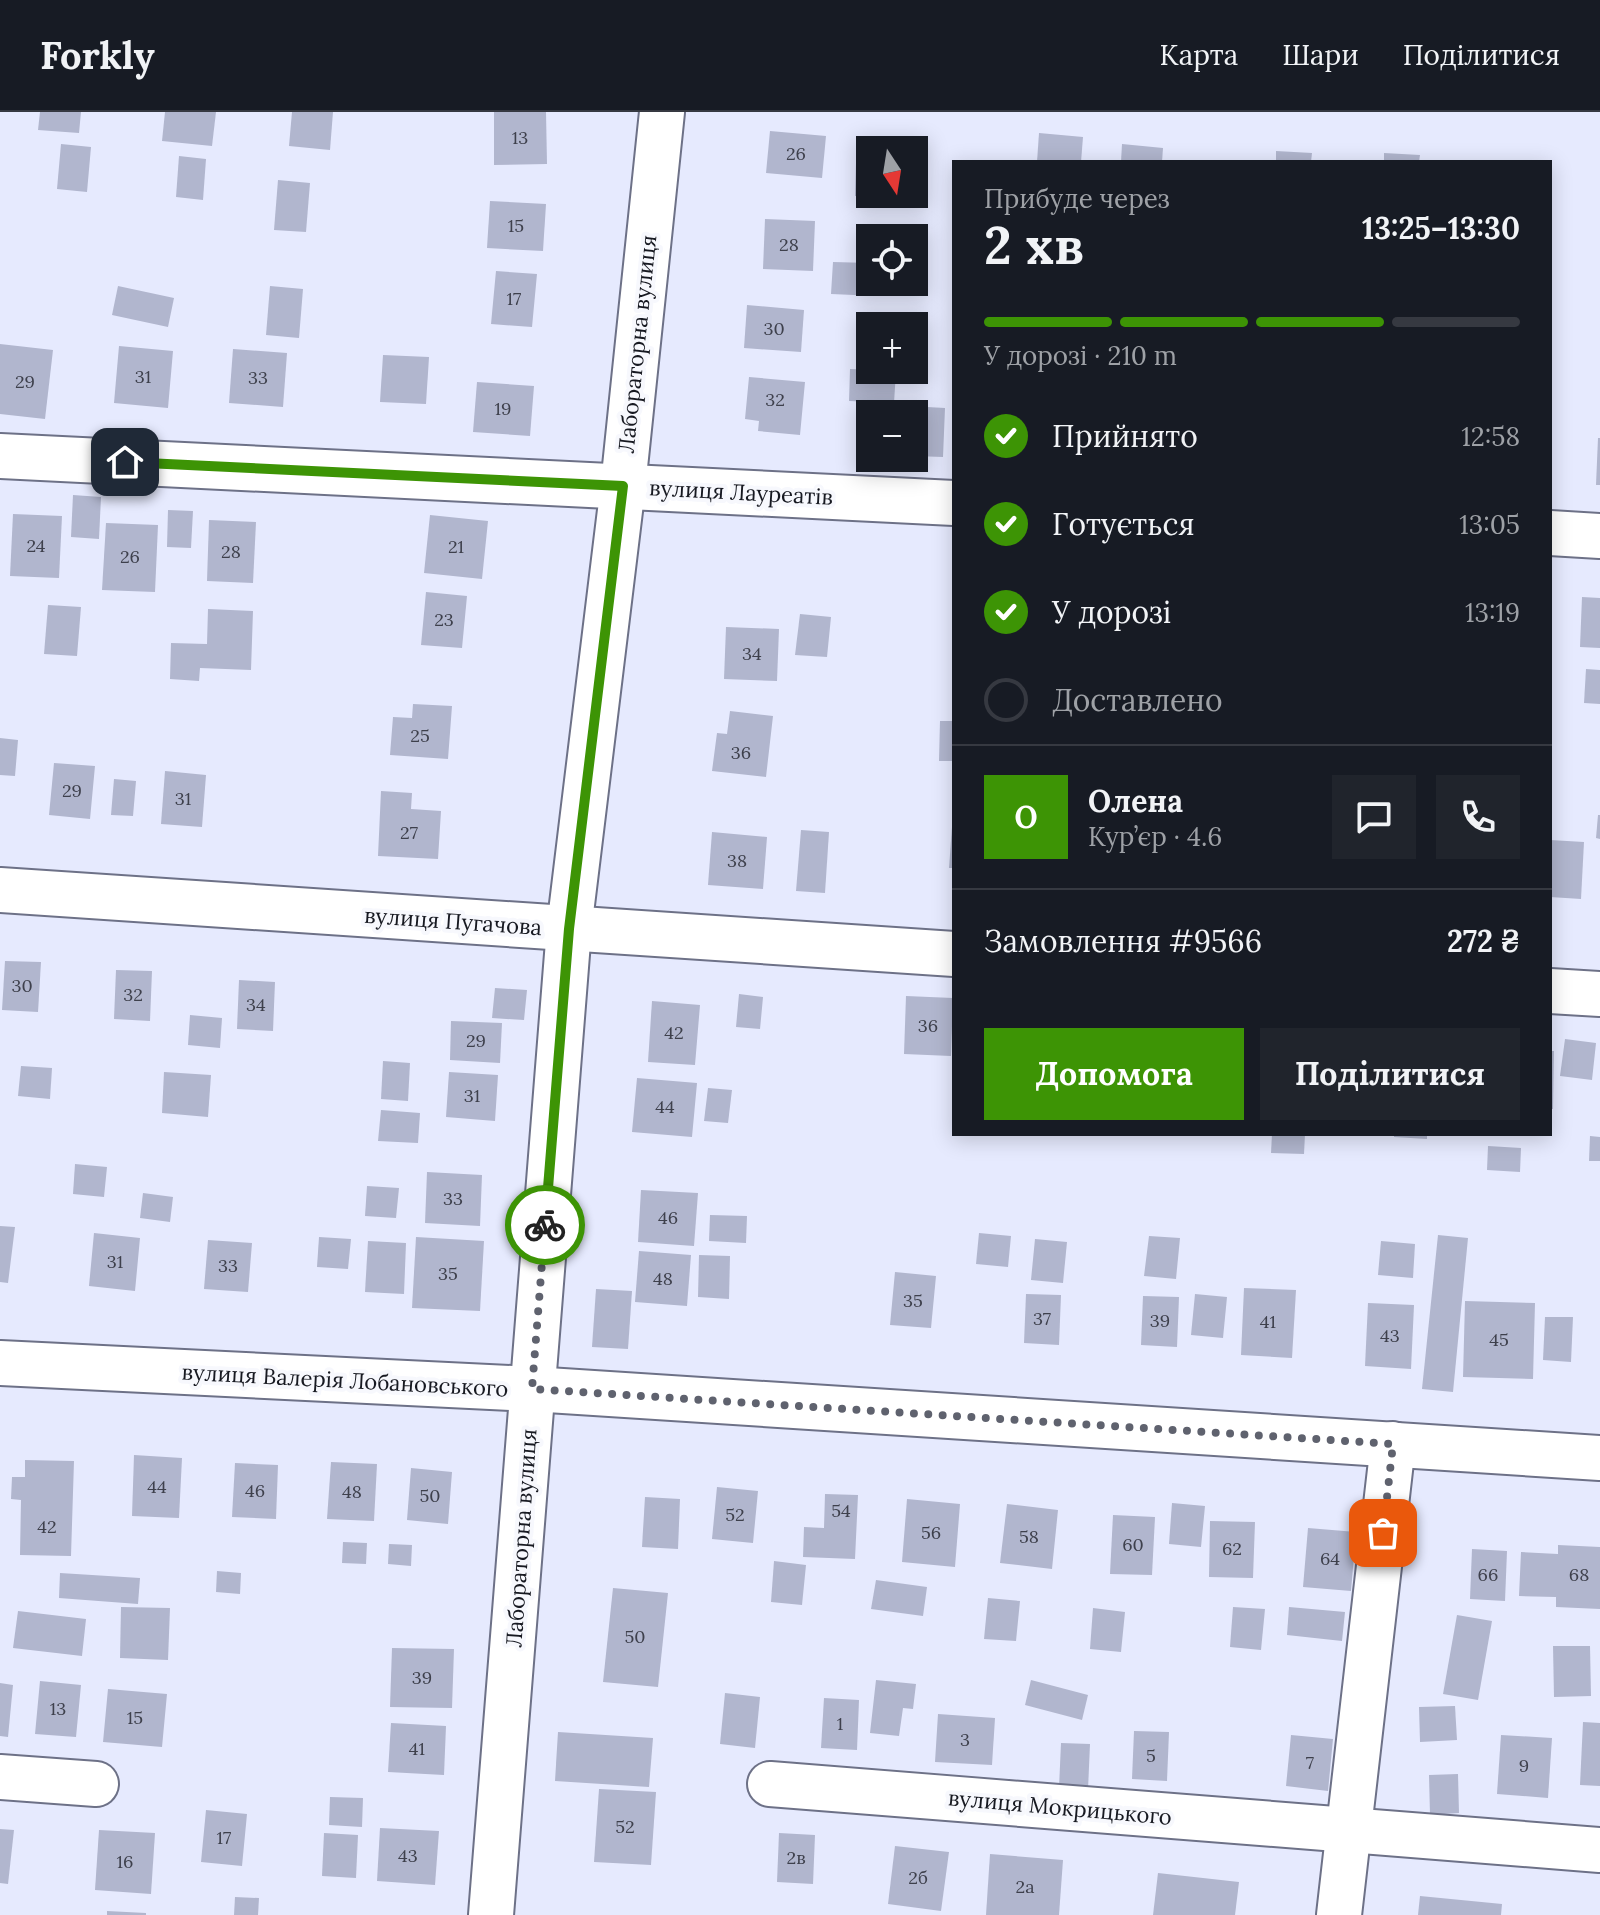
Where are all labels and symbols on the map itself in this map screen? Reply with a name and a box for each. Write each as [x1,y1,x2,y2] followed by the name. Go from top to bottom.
[512,126,528,149] house number: 13
[856,136,928,208] north arrow
[786,142,806,165] house number: 26
[508,214,524,237] house number: 15
[779,233,799,256] house number: 28
[612,234,662,454] street label: Лабораторна вулиця
[507,287,521,310] house number: 17
[763,317,785,340] house number: 30
[135,365,151,388] house number: 31
[248,366,268,389] house number: 33
[15,370,35,393] house number: 29
[765,388,785,411] house number: 32
[495,397,511,420] house number: 19
[91,428,159,496] pin
[648,473,834,511] street label: вулиця Лауреатів
[26,534,46,557] house number: 24
[448,535,464,558] house number: 21
[221,540,241,563] house number: 28
[120,545,140,568] house number: 26
[434,608,454,631] house number: 23
[742,642,762,665] house number: 34
[410,724,430,747] house number: 25
[731,741,751,764] house number: 36
[62,779,82,802] house number: 29
[175,787,191,810] house number: 31
[400,821,418,844] house number: 27
[727,849,747,872] house number: 38
[363,901,543,941] street label: вулиця Пугачова
[11,974,33,997] house number: 30
[123,983,143,1006] house number: 32
[246,993,266,1016] house number: 34
[918,1014,938,1037] house number: 36
[664,1021,684,1044] house number: 42
[466,1029,486,1052] house number: 29
[464,1084,480,1107] house number: 31
[655,1095,675,1118] house number: 44
[505,1185,585,1265] courier
[443,1187,463,1210] house number: 33
[658,1206,678,1229] house number: 46
[107,1250,123,1273] house number: 31
[218,1254,238,1277] house number: 33
[438,1262,458,1285] house number: 35
[653,1267,673,1290] house number: 48
[903,1289,923,1312] house number: 35
[1033,1307,1051,1330] house number: 37
[1150,1309,1170,1332] house number: 39
[1260,1310,1276,1333] house number: 41
[1380,1324,1400,1347] house number: 43
[1489,1328,1509,1351] house number: 45
[181,1357,509,1403] street label: вулиця Валерія Лобановського
[499,1428,543,1648] street label: Лабораторна вулиця
[147,1475,167,1498] house number: 44
[245,1479,265,1502] house number: 46
[342,1480,362,1503] house number: 48
[420,1484,441,1507] house number: 50
[831,1499,851,1522] house number: 54
[1349,1499,1417,1567] pin
[725,1503,745,1526] house number: 52
[37,1515,57,1538] house number: 42
[921,1521,941,1544] house number: 56
[1019,1525,1039,1548] house number: 58
[1122,1533,1144,1556] house number: 60
[1222,1537,1242,1560] house number: 62
[1320,1547,1340,1570] house number: 64
[1478,1563,1498,1586] house number: 66
[1569,1563,1589,1586] house number: 68
[625,1625,646,1648] house number: 50
[412,1666,432,1689] house number: 39
[50,1697,66,1720] house number: 13
[127,1706,143,1729] house number: 15
[837,1712,843,1735] house number: 1
[960,1728,970,1751] house number: 3
[409,1737,425,1760] house number: 41
[1146,1744,1156,1767] house number: 5
[1306,1751,1314,1774] house number: 7
[1519,1754,1529,1777] house number: 9
[947,1783,1173,1831] street label: вулиця Мокрицького
[615,1815,635,1838] house number: 52
[217,1826,231,1849] house number: 17
[398,1844,418,1867] house number: 43
[786,1846,806,1869] house number: 2в
[117,1850,133,1873] house number: 16
[908,1866,928,1889] house number: 2б
[1016,1875,1034,1898] house number: 2а

